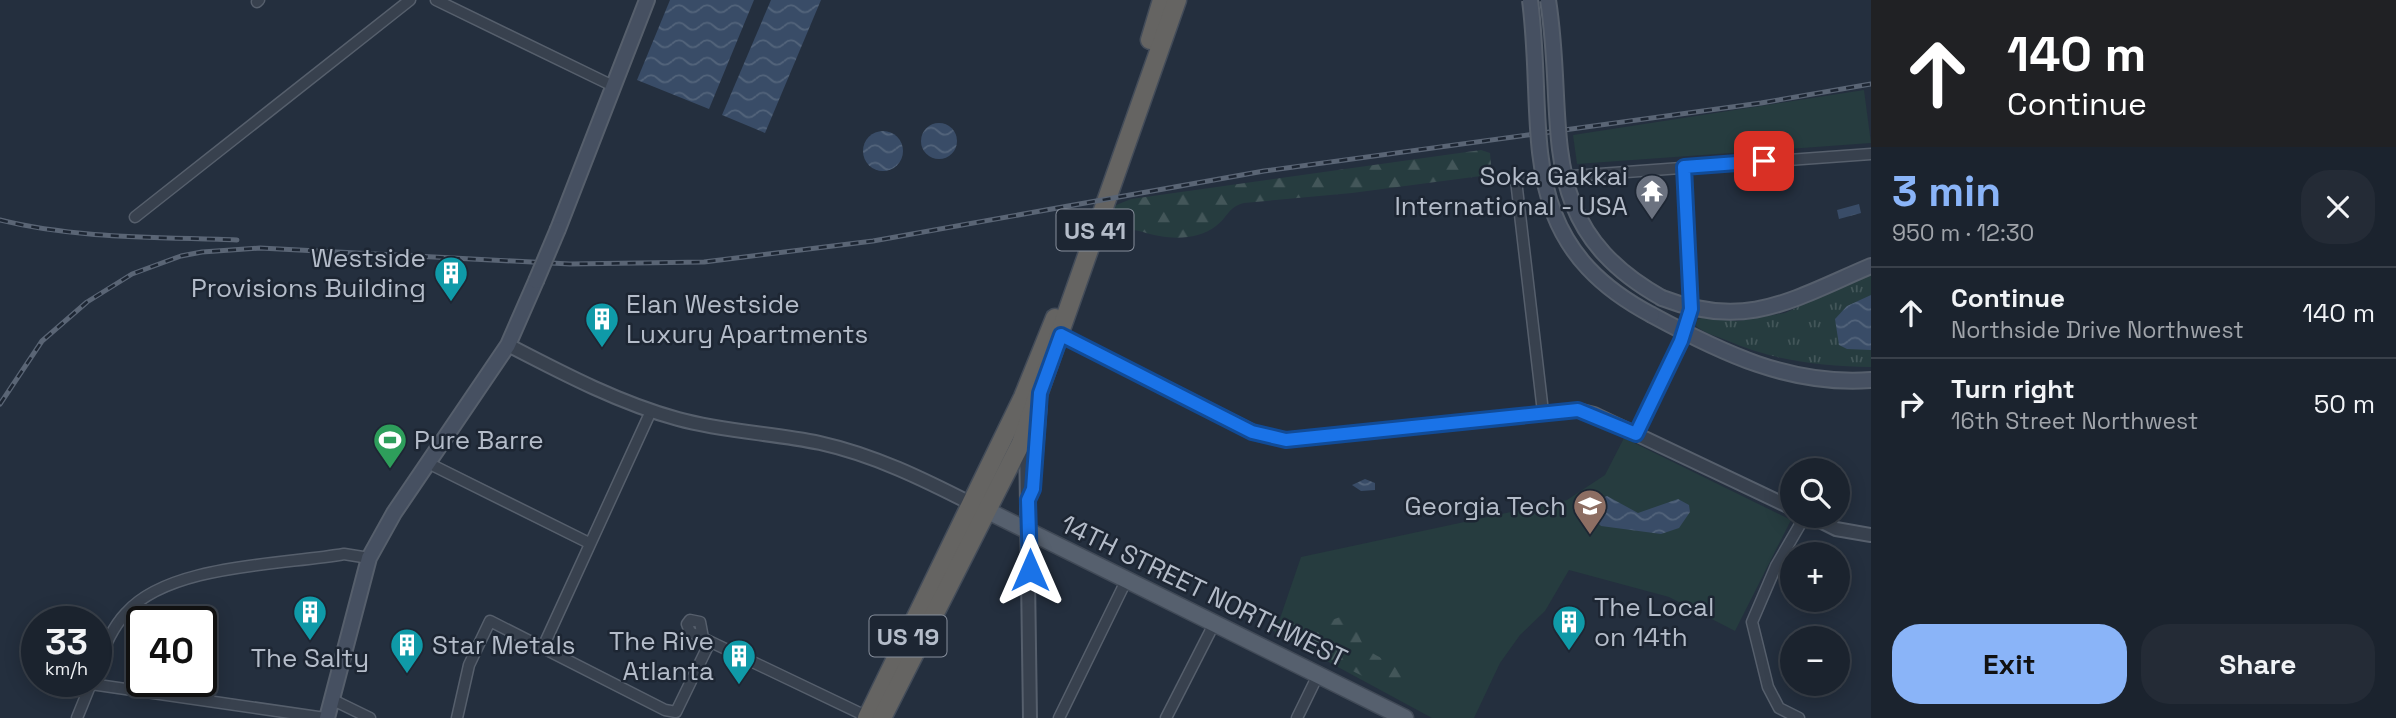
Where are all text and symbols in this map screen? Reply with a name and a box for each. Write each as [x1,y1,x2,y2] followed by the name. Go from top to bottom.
[2007,23,2146,85] text: 140 m
[1892,28,1983,119] icon: ahead
[2007,84,2147,124] text: Continue
[1734,131,1794,191] pin
[1745,142,1783,180] icon: arrive
[1394,159,1628,223] place label: Soka Gakkai International - USA
[1892,165,2001,218] text: 3 min
[2301,170,2375,244] button: close
[1633,172,1671,221] temple icon: Soka Gakkai International - USA
[1056,210,1134,250] road number: US 41
[1892,218,2034,248] text: 950 m · 12:30
[191,241,426,305] place label: Westside Provisions Building
[432,254,470,303] building icon: Westside Provisions Building
[1951,281,2065,315] text: Continue
[626,287,868,351] place label: Elan Westside Luxury Apartments
[1892,294,1930,332] icon: ahead
[2302,296,2375,330] text: 140 m
[583,300,621,349] building icon: Elan Westside Luxury Apartments
[1951,315,2244,345] text: Northside Drive Northwest
[1951,372,2075,406] text: Turn right
[1892,385,1930,423] icon: right
[2314,387,2375,421] text: 50 m
[1951,406,2198,436] text: 16th Street Northwest
[371,421,409,470] sports icon: Pure Barre
[414,423,544,457] place label: Pure Barre
[1780,458,1850,696] map controls
[1780,458,1850,528] button: search
[1571,487,1609,536] school or university icon: Georgia Tech
[1404,489,1566,523] place label: Georgia Tech
[1055,507,1353,675] street label: 14TH STREET NORTHWEST
[993,533,1067,607] position arrow
[1780,542,1850,612] button: +
[1594,590,1714,654] place label: The Local on 14th
[291,593,329,642] building icon: The Salty
[1550,603,1588,652] building icon: The Local on 14th
[126,606,217,697] speed limit sign: 40
[870,616,946,656] road number: US 19
[45,620,88,664] text: 33
[609,624,714,688] place label: The Rive Atlanta
[1892,624,2127,704] button: Exit
[2141,624,2375,704] button: Share
[388,626,426,675] building icon: Star Metals
[1780,626,1850,696] button: −
[432,628,576,662] place label: Star Metals
[720,637,758,686] building icon: The Rive Atlanta
[251,641,369,675] place label: The Salty
[45,657,88,680] text: km/h

